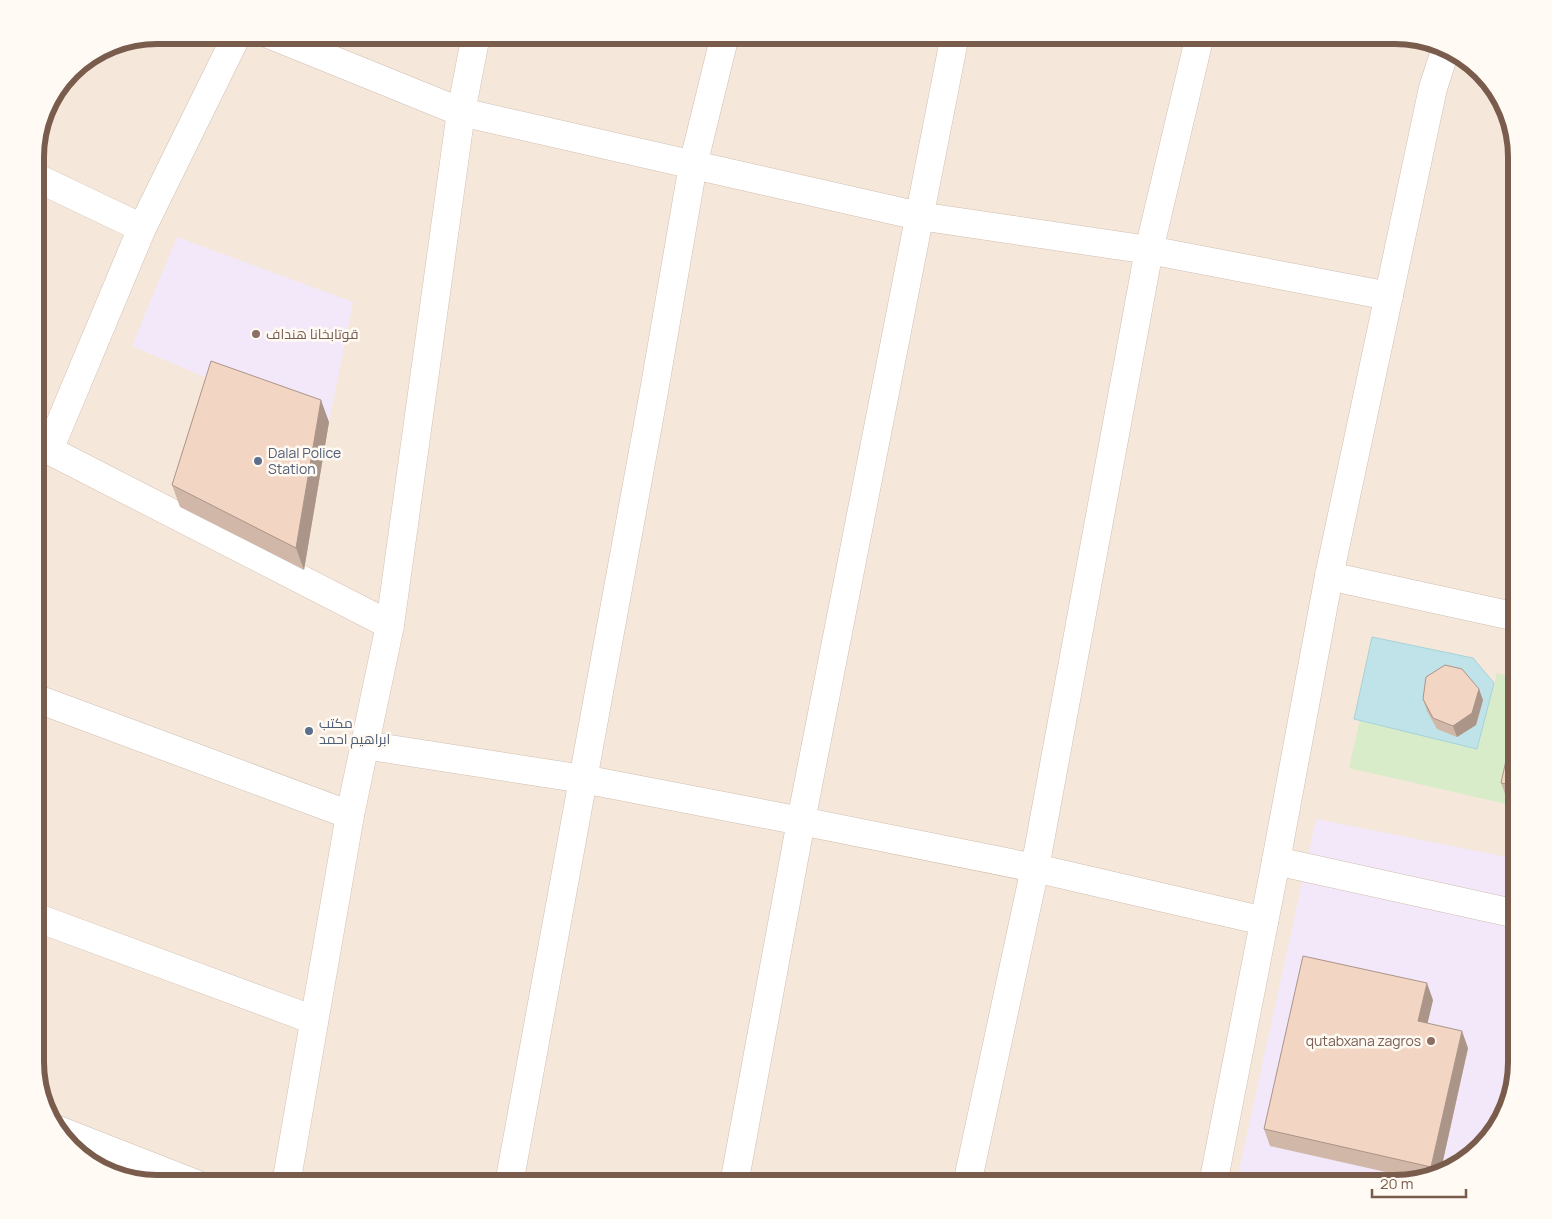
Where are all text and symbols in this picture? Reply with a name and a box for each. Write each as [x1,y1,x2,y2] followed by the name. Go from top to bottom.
[266,324,358,343] place label: قوتابخانا هنداف
[250,328,262,340] marker: قوتابخانا هنداف
[268,443,341,478] place label: Dalal Police Station
[252,455,264,467] marker: Dalal Police Station
[319,713,390,749] place label: مكتب ابراهيم احمد
[303,725,315,737] marker: مكتب ابراهيم احمد
[1306,1031,1421,1050] place label: qutabxana zagros
[1425,1035,1437,1047] marker: qutabxana zagros
[1372,1166,1466,1198] scale bar
[1380,1173,1413,1194] text: 20 m

